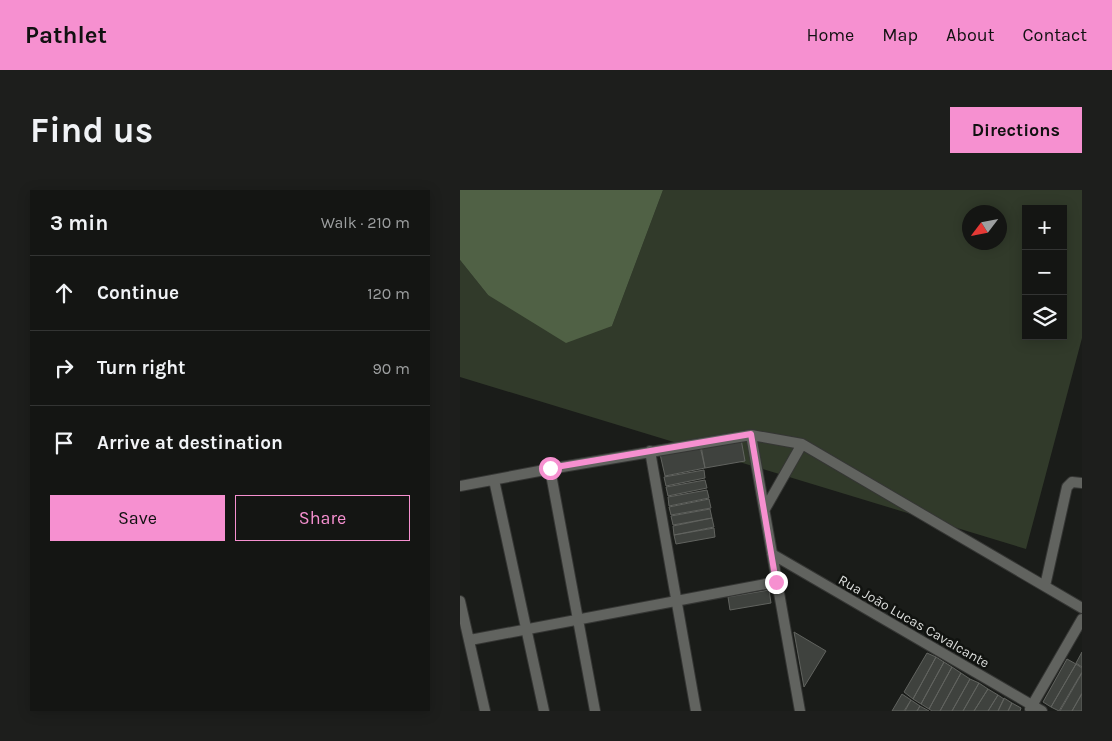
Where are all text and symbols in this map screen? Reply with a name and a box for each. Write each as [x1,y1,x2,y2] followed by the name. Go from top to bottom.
[25,21,107,49] text: Pathlet
[806,24,854,46] text: Home
[882,24,918,46] text: Map
[946,24,995,46] text: About
[1023,24,1087,46] text: Contact
[950,107,1082,153] button: Directions
[30,110,153,151] text: Find us
[962,205,1007,250] north arrow
[1022,205,1067,340] map controls
[1022,205,1067,250] button: +
[50,211,108,235] text: 3 min
[321,213,410,232] text: Walk · 210 m
[1022,250,1067,295] button: −
[50,279,78,307] icon: ahead
[97,282,179,304] text: Continue
[367,284,410,303] text: 120 m
[1022,295,1067,340] button: layers
[50,354,78,382] icon: right
[97,357,186,379] text: Turn right
[372,359,410,378] text: 90 m
[50,429,78,457] icon: arrive
[97,432,283,454] text: Arrive at destination
[539,457,562,480] route start
[50,495,225,541] button: Save
[235,495,410,541] button: Share
[765,571,788,594] route end
[835,571,992,672] street label: Rua João Lucas Cavalcante

